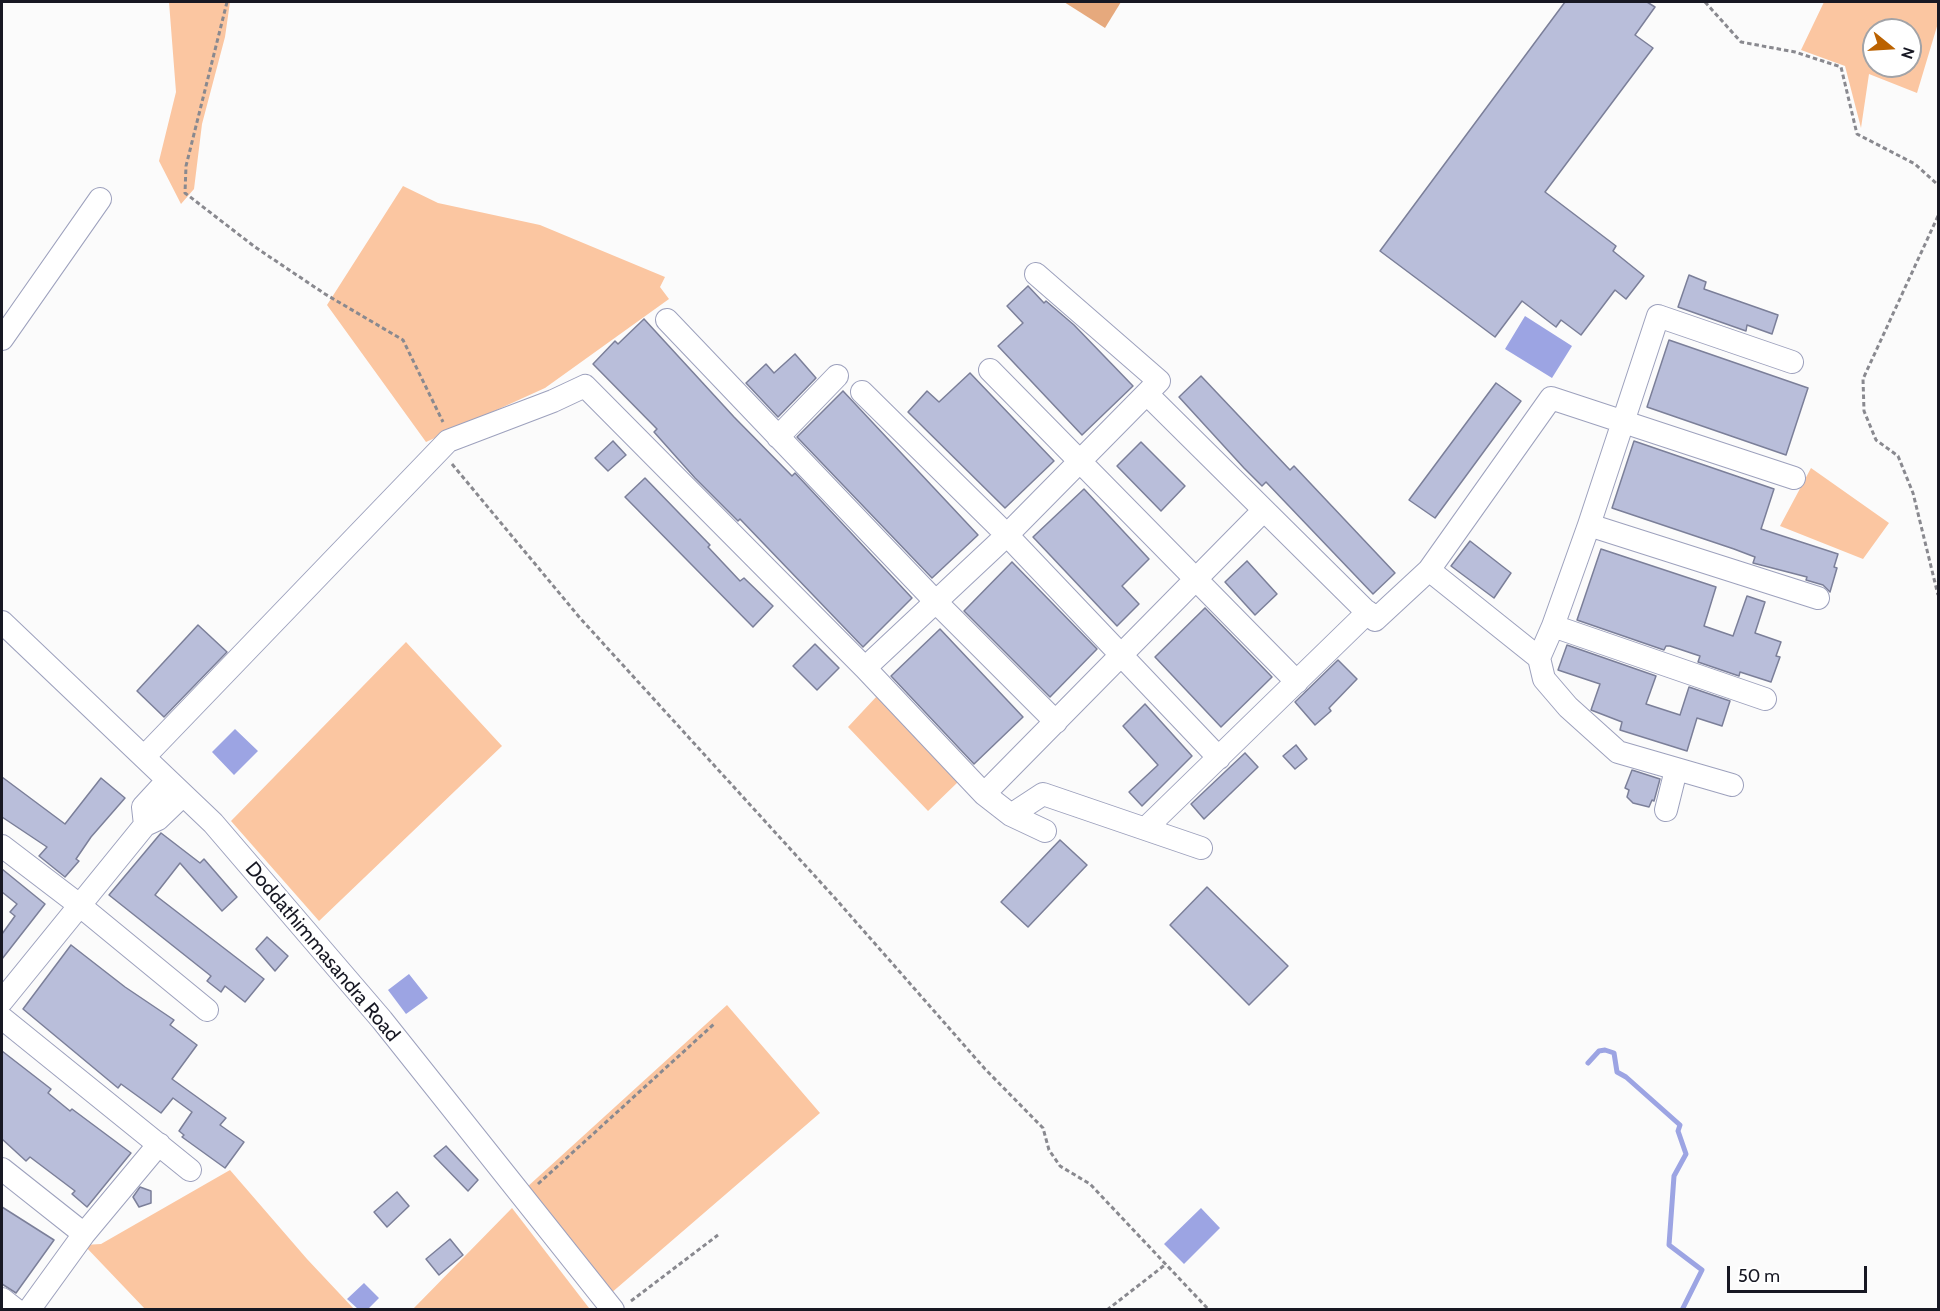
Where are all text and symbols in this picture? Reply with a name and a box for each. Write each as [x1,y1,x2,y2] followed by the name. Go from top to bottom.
[1862,18,1922,78] north arrow
[1897,45,1918,61] text: N
[240,857,404,1047] street label: Doddathimmasandra Road
[1730,1254,1870,1292] scale bar
[1738,1265,1780,1287] text: 50 m

